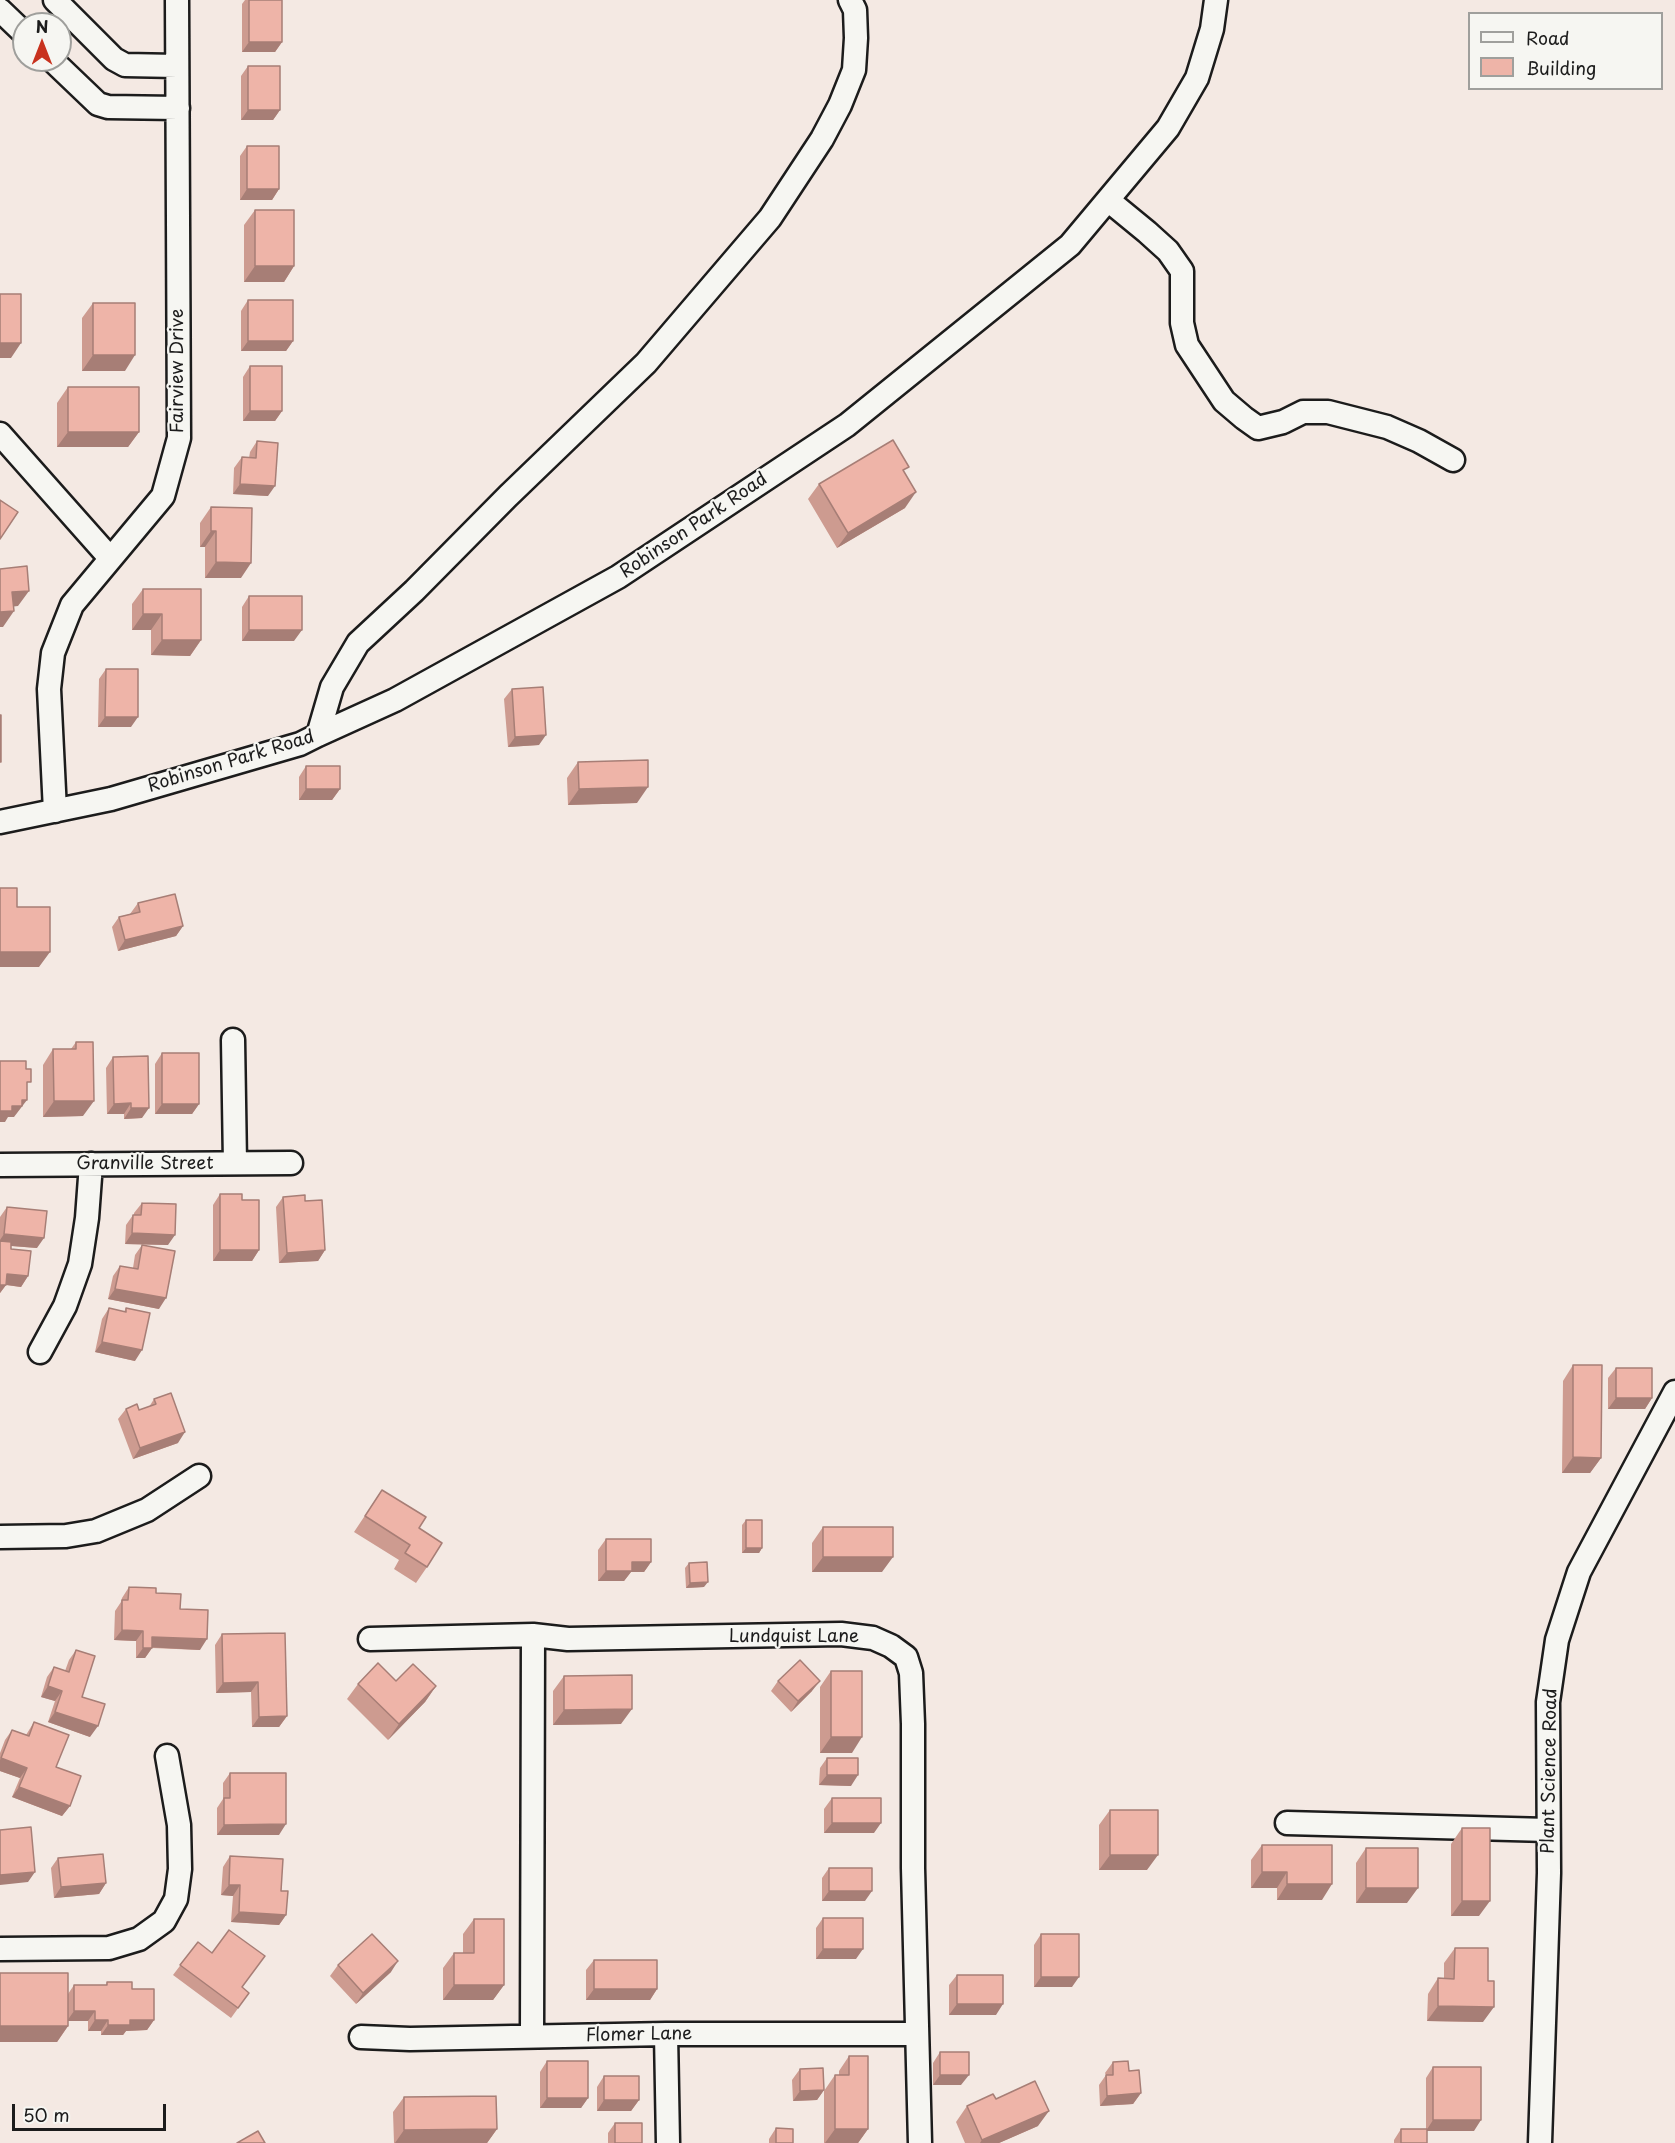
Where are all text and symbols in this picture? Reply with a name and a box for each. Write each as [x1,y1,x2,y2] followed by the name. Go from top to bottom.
[12,12,72,72] north arrow
[1468,12,1663,90] legend
[36,14,48,38] text: N
[1526,24,1570,51] text: Road
[1526,54,1596,81] text: Building
[167,309,189,433] street label: Fairview Drive
[616,469,772,583] street label: Robinson Park Road
[145,726,317,798] street label: Robinson Park Road
[76,1153,214,1175] street label: Granville Street
[729,1626,859,1648] street label: Lundquist Lane
[1538,1688,1562,1854] street label: Plant Science Road
[585,2023,693,2047] street label: Flomer Lane
[15,2092,170,2130] scale bar
[23,2101,70,2128] text: 50 m

